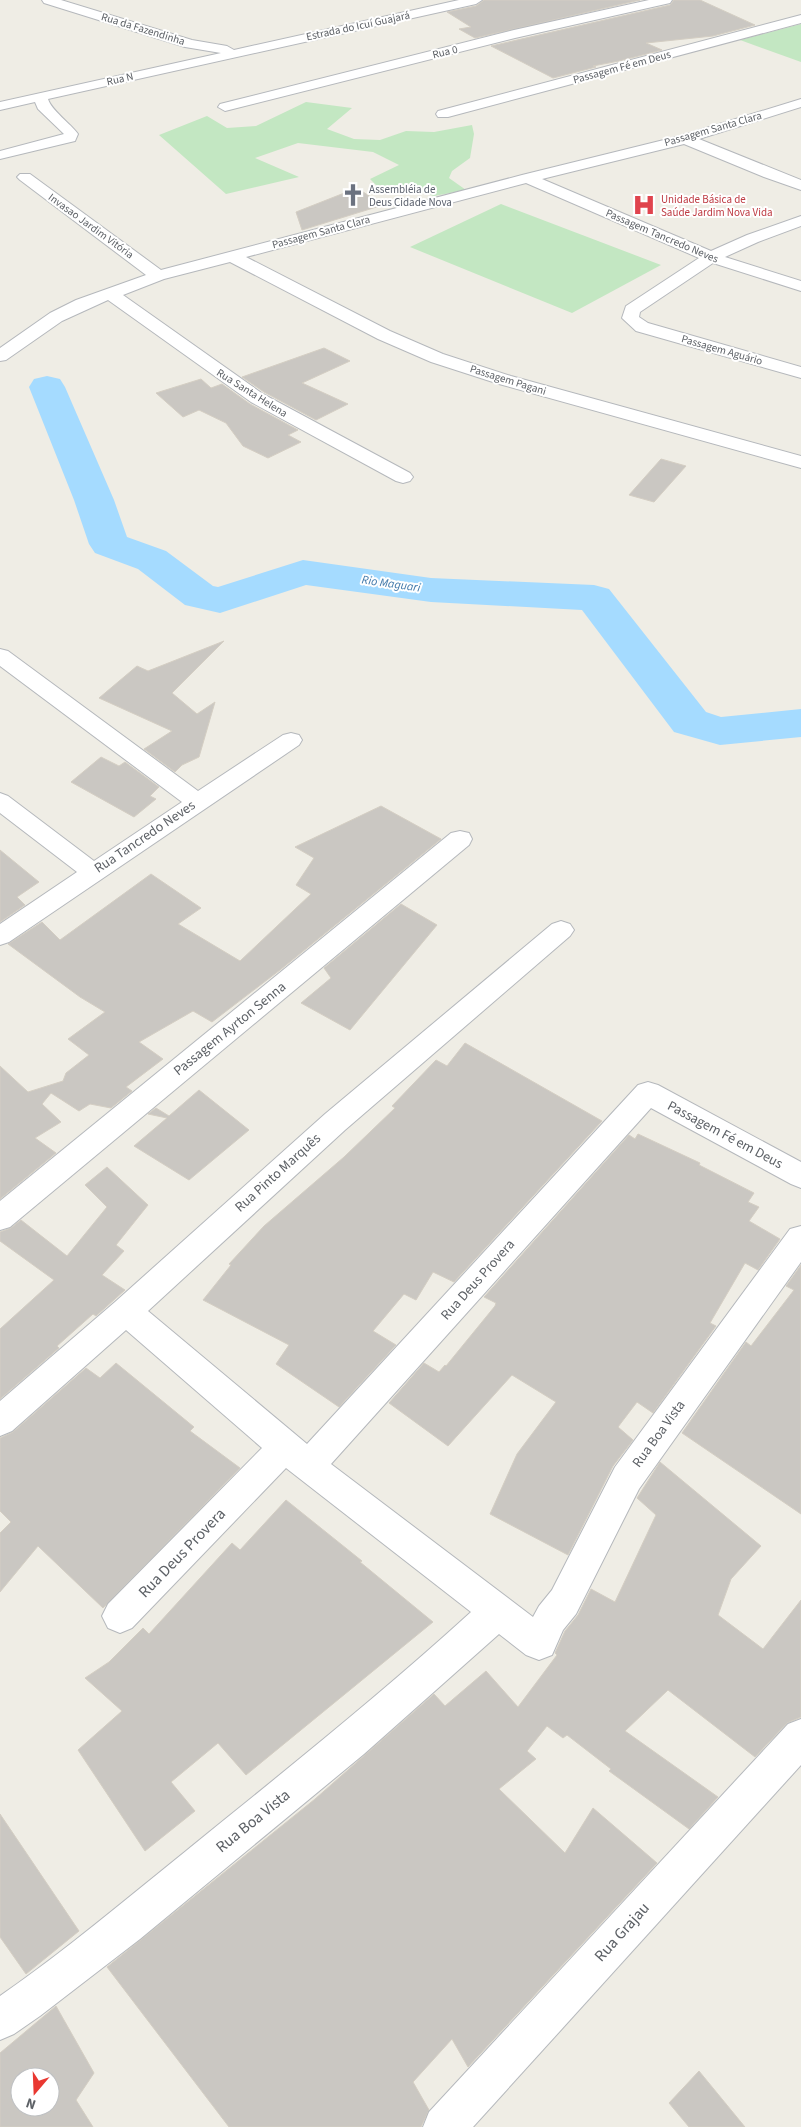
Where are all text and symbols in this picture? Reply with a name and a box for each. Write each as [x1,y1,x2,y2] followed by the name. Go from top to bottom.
[305,8,411,44] street label: Estrada do Icuí Guajará
[99,9,187,49] street label: Rua da Fazendinha
[431,42,459,62] street label: Rua 0
[571,47,673,87] street label: Passagem Fé em Deus
[105,69,135,89] street label: Rua N
[663,108,763,150] street label: Passagem Santa Clara
[340,182,366,208] church icon: Assembléia de Deus Cidade Nova
[369,182,452,210] place label: Assembléia de Deus Cidade Nova
[45,190,137,262] street label: Invasao Jardim Vitória
[631,192,657,218] hospital icon: Unidade Básica de Saúde Jardim Nova Vida
[661,192,773,220] place label: Unidade Básica de Saúde Jardim Nova Vida
[603,205,721,267] street label: Passagem Tancredo Neves
[270,212,372,252] street label: Passagem Santa Clara
[680,331,764,369] street label: Passagem Aguário
[468,361,548,399] street label: Passagem Pagani
[214,365,290,421] street label: Rua Santa Helena
[361,571,422,597] water label: Rio Maguari
[90,796,200,878] street label: Rua Tancredo Neves
[169,977,291,1081] street label: Passagem Ayrton Senna
[664,1096,786,1174] street label: Passagem Fé em Deus
[231,1129,325,1217] street label: Rua Pinto Marquês
[436,1235,520,1325] street label: Rua Deus Provera
[628,1396,690,1472] street label: Rua Boa Vista
[133,1503,231,1603] street label: Rua Deus Provera
[211,1784,295,1858] street label: Rua Boa Vista
[589,1898,655,1966] street label: Rua Grajau
[10,2067,60,2117] north arrow
[23,2092,39,2114] text: N

